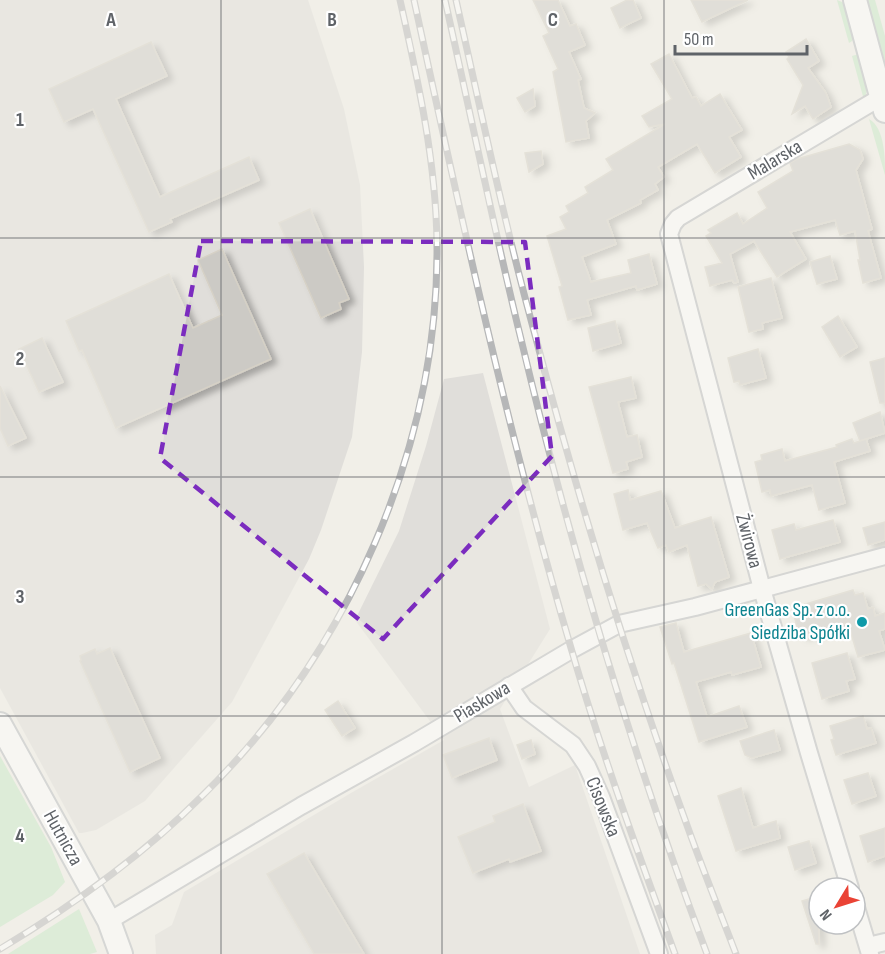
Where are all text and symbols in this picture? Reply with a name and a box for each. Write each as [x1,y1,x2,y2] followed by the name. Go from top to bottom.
[105,8,116,32] text: A
[327,8,337,32] text: B
[548,8,558,32] text: C
[675,18,807,56] scale bar
[684,29,714,50] text: 50 m
[16,108,24,132] text: 1
[744,135,806,185] street label: Malarska
[16,347,24,371] text: 2
[730,511,768,571] street label: Żwirowa
[16,585,25,609] text: 3
[724,598,850,645] place label: GreenGas Sp. z o.o. Siedziba Spółki
[855,615,869,629] marker: GreenGas Sp. z o.o. Siedziba Spółki
[450,676,514,728] street label: Piaskowa
[580,774,626,840] street label: Cisowska
[38,806,88,870] street label: Hutnicza
[15,824,25,848] text: 4
[807,876,867,936] north arrow
[816,905,836,924] text: N

